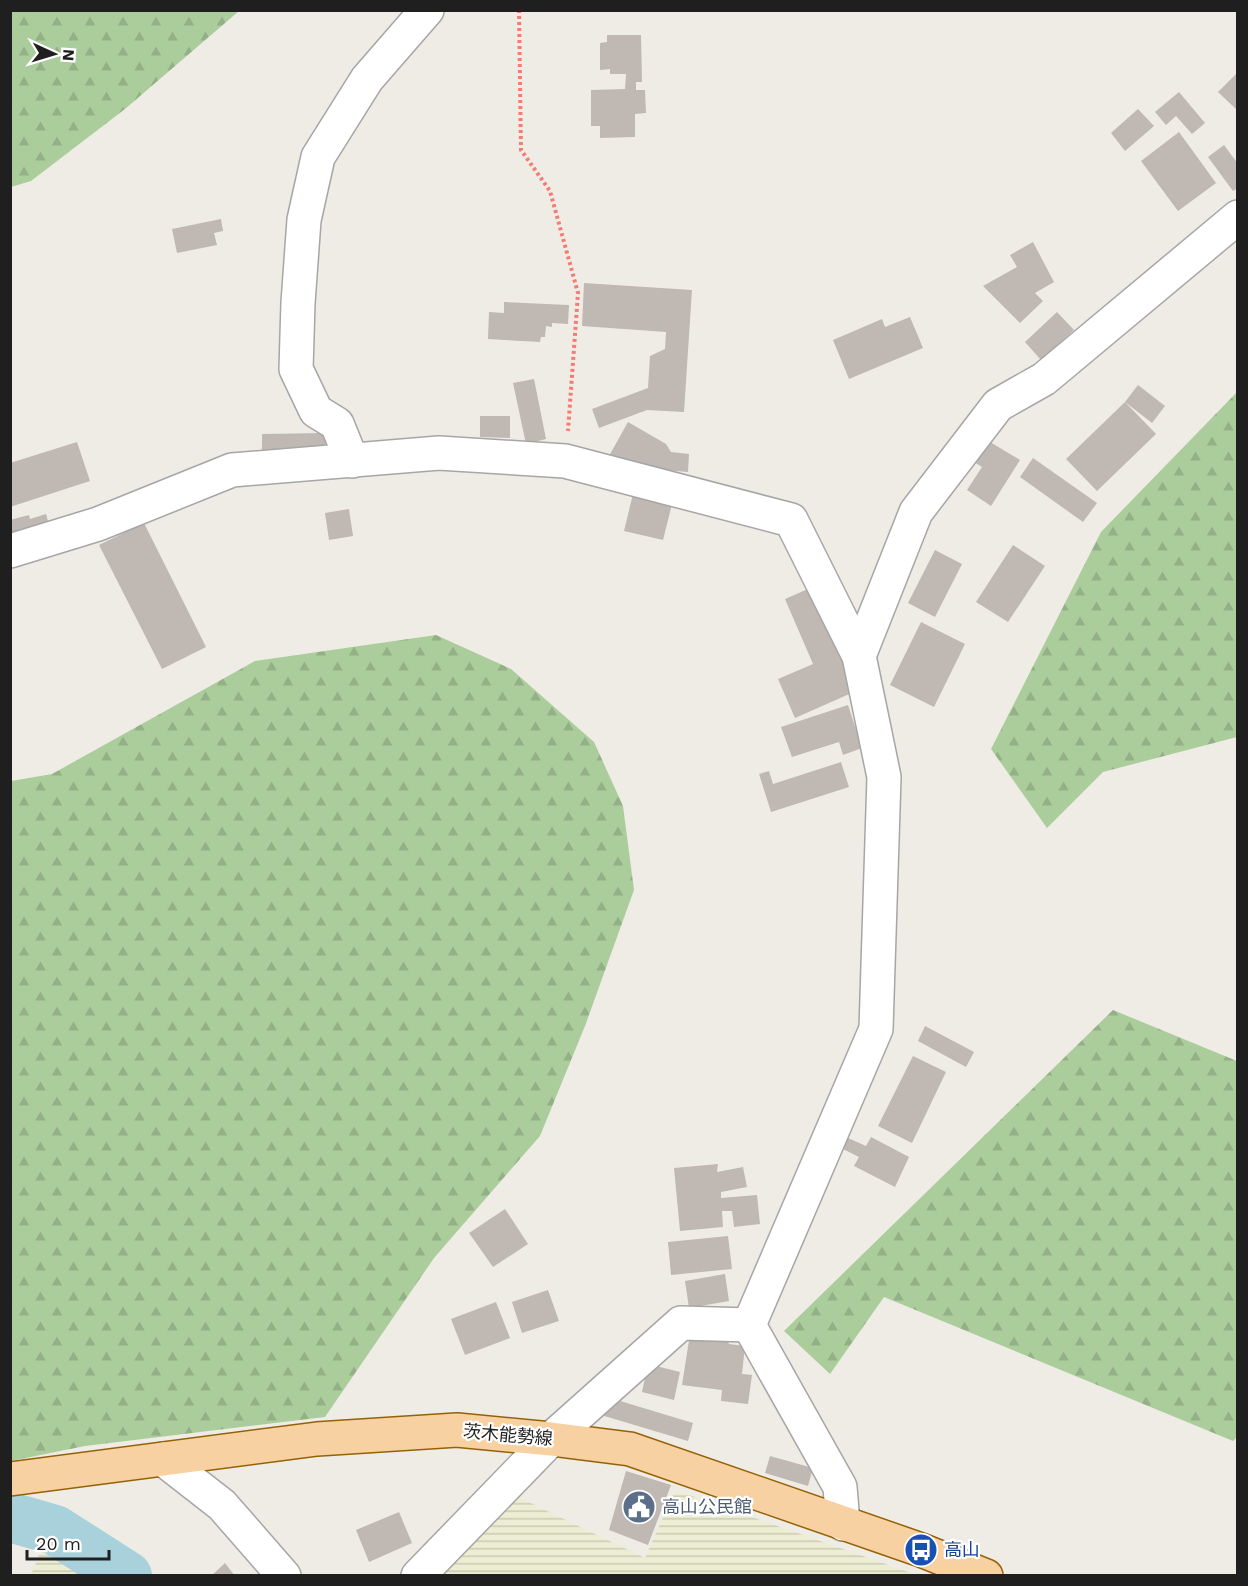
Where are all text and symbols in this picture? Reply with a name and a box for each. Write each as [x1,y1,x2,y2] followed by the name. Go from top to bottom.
[24,24,84,84] north arrow
[59,48,78,62] text: N
[462,1420,554,1449] street label: 茨木能勢線
[621,1489,657,1525] public building icon: 高山公民館
[662,1496,752,1517] place label: 高山公民館
[27,1523,110,1561] scale bar
[903,1532,939,1568] bus stop icon: 高山
[36,1533,81,1554] text: 20 m
[944,1539,980,1560] place label: 高山

